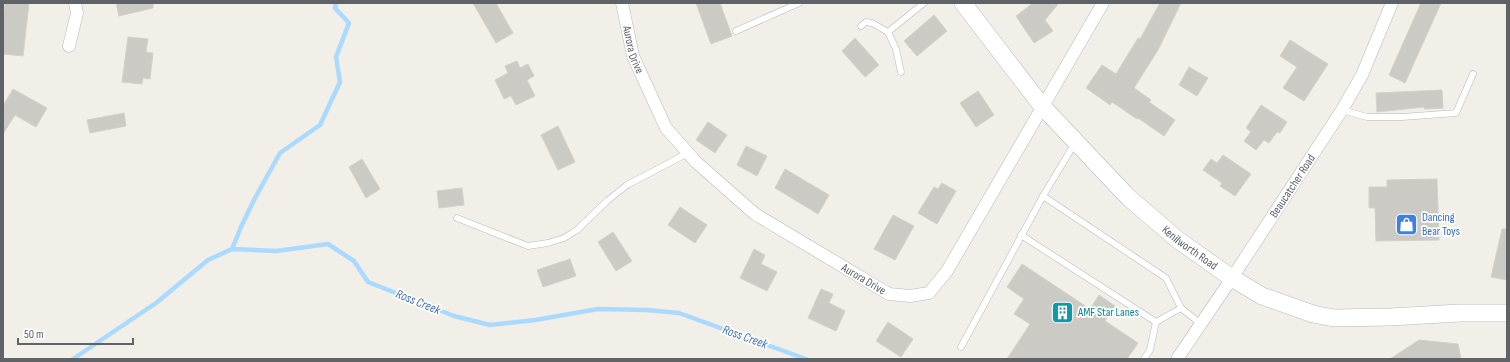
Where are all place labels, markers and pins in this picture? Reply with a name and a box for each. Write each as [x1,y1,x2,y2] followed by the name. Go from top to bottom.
[1422,210,1460,239] place label: Dancing Bear Toys
[1394,211,1420,237] shop icon: Dancing Bear Toys
[1050,299,1076,325] building icon: AMF Star Lanes
[1077,305,1139,320] place label: AMF Star Lanes

